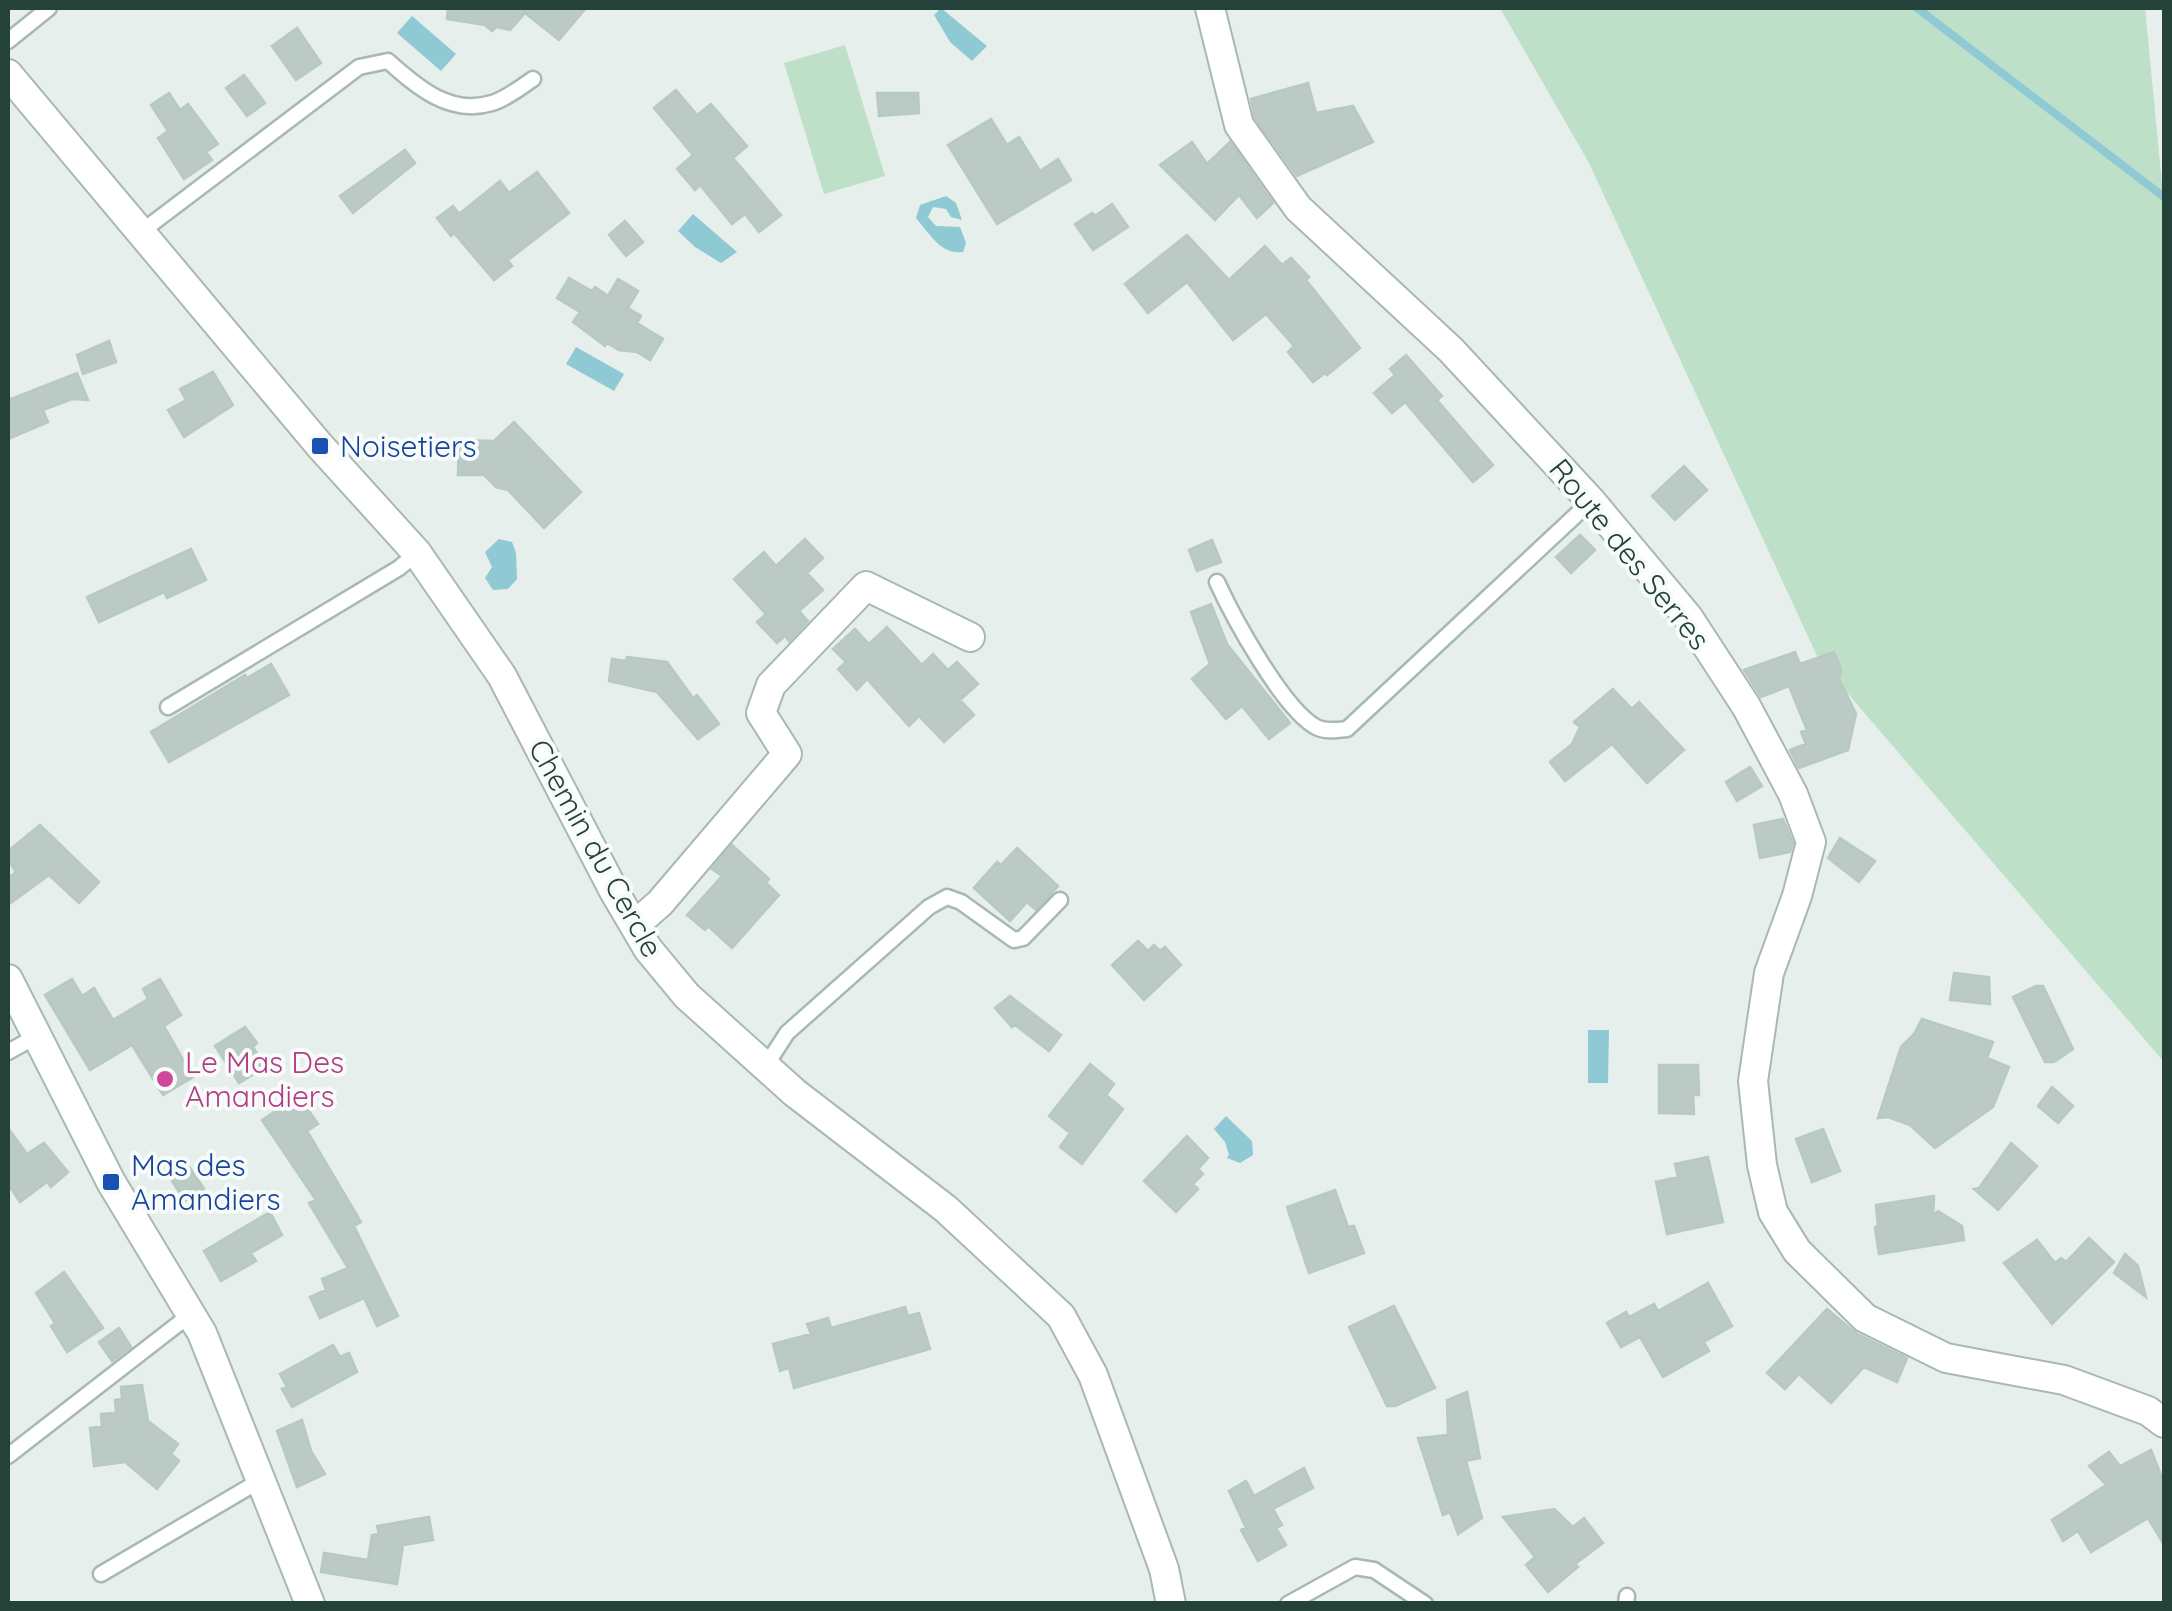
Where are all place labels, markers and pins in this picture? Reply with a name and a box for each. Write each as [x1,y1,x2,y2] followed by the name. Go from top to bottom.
[340,427,477,465] place label: Noisetiers
[309,435,331,457] marker: Noisetiers
[185,1043,344,1115] place label: Le Mas Des Amandiers
[154,1068,176,1090] marker: Le Mas Des Amandiers
[131,1146,280,1218] place label: Mas des Amandiers
[100,1171,122,1193] marker: Mas des Amandiers

